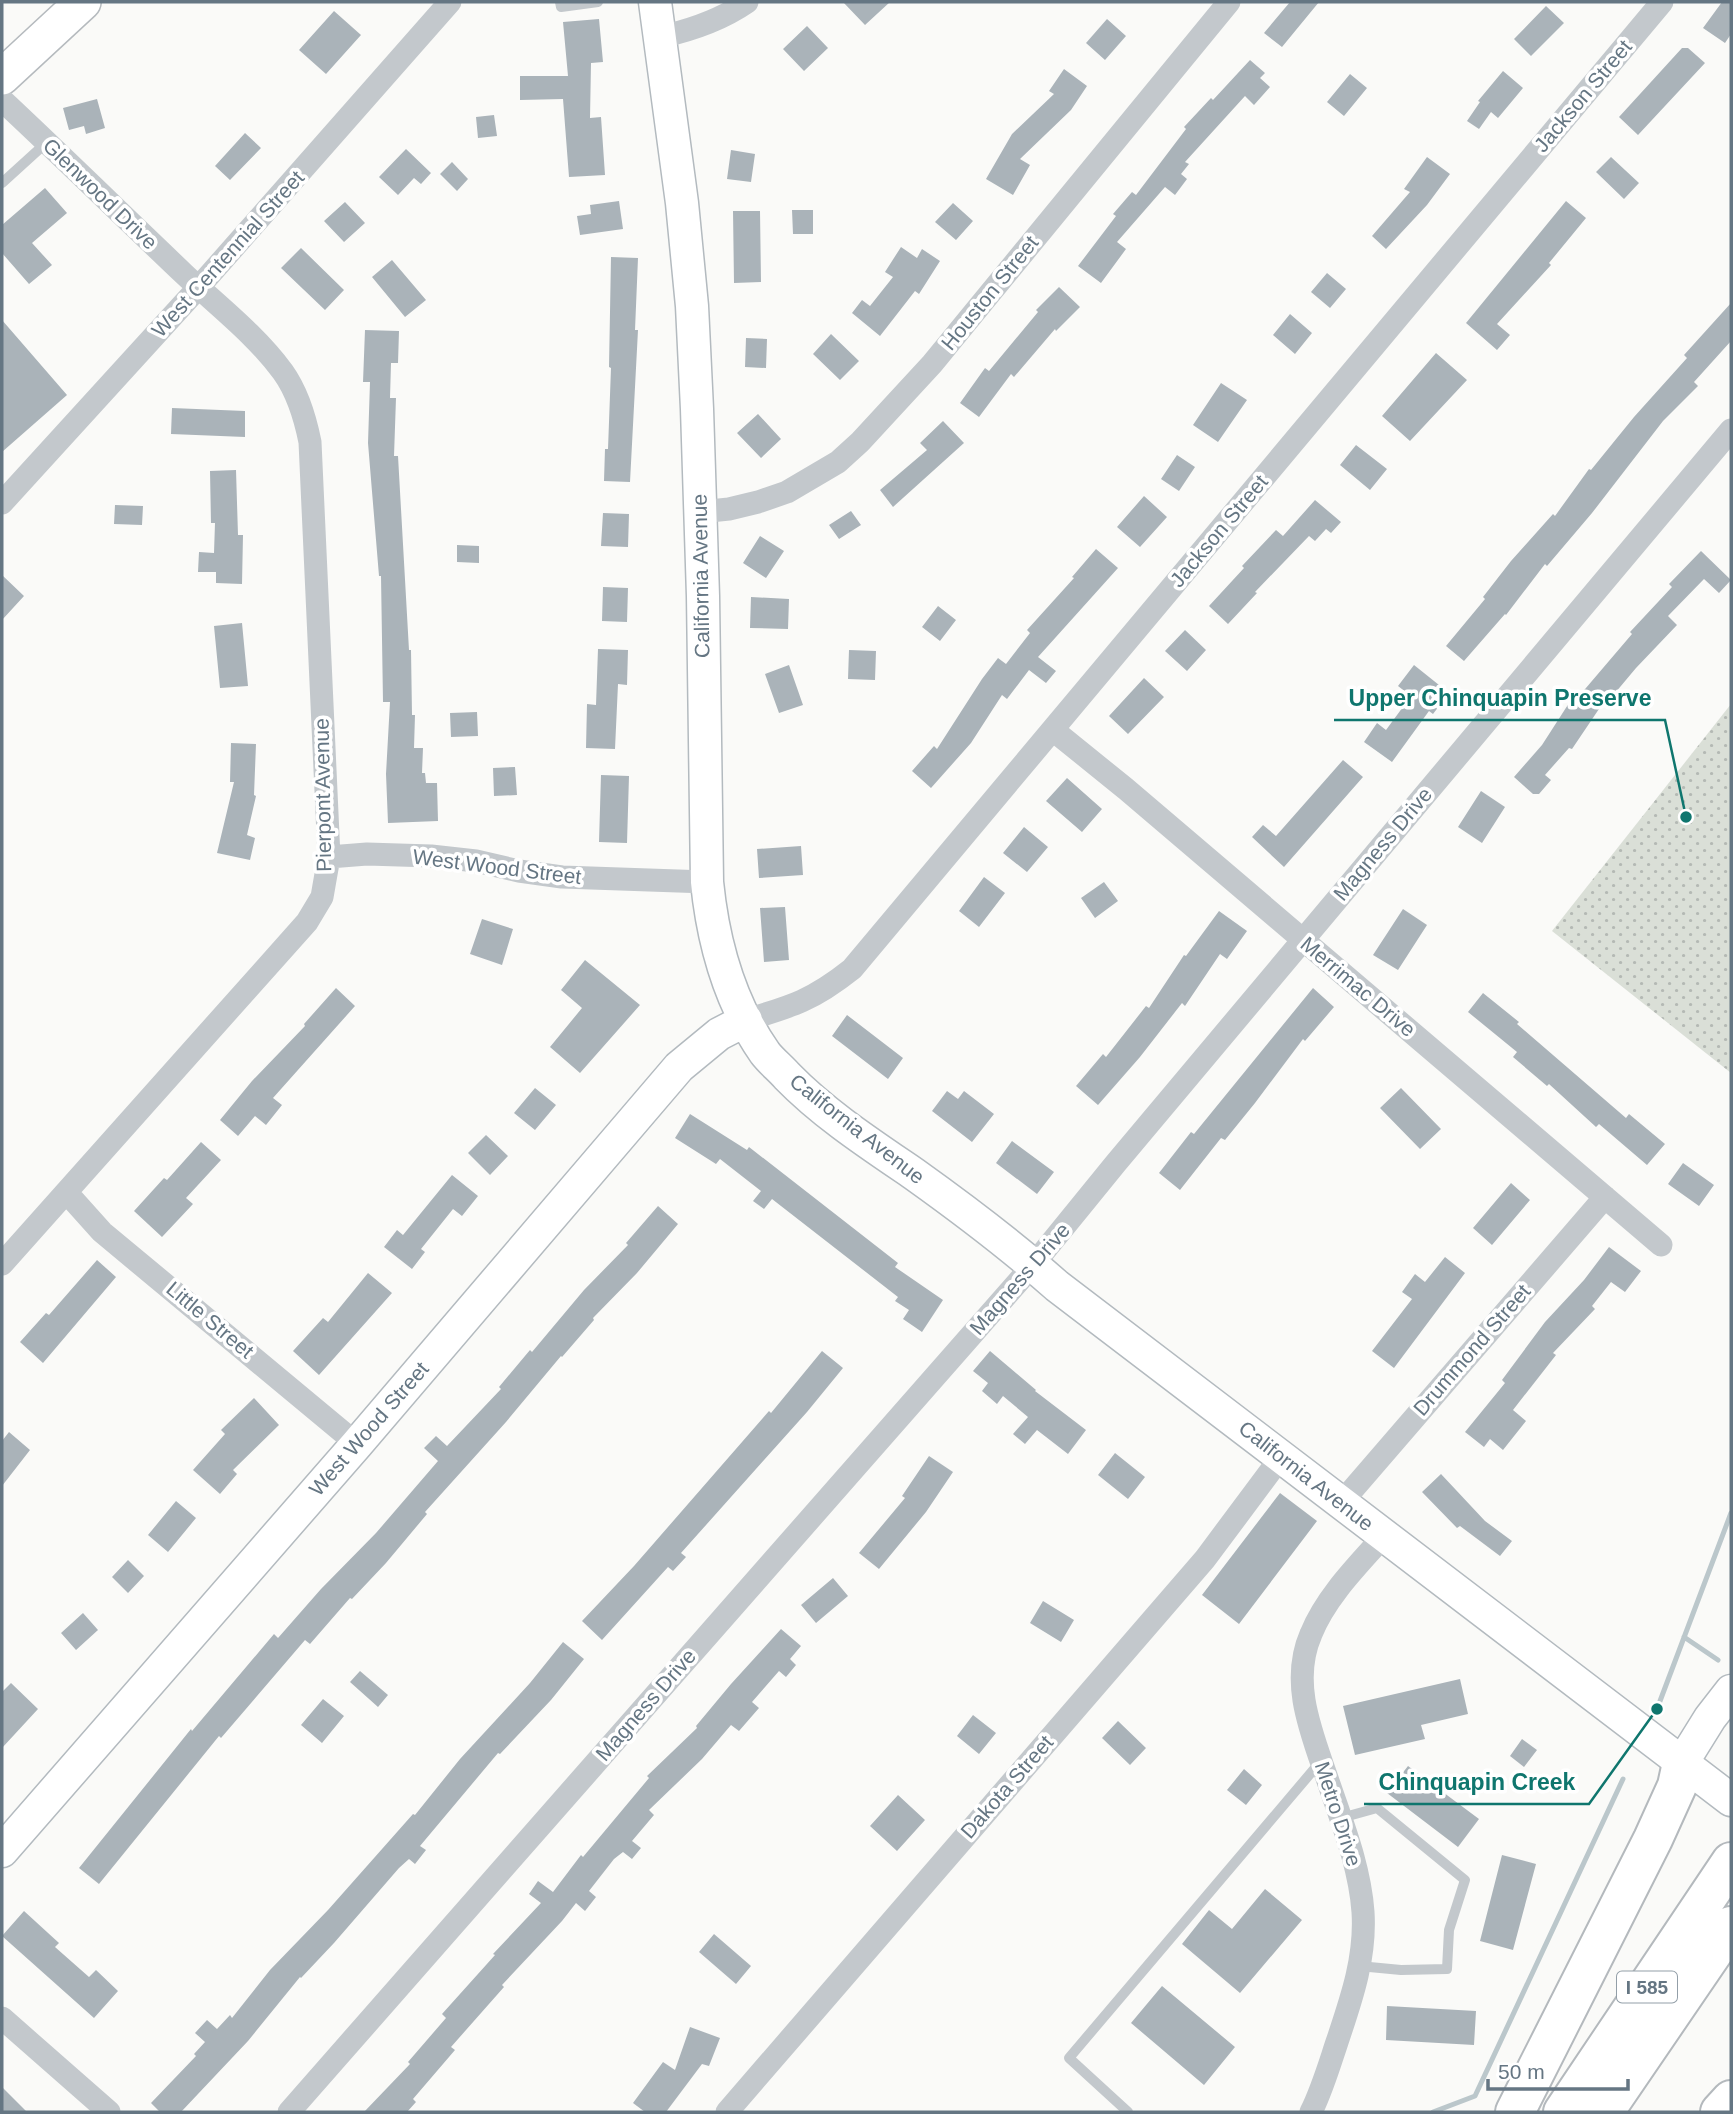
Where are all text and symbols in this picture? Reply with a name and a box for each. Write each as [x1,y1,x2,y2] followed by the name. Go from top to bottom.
[1529,35,1636,156] street label: Jackson Street
[39,133,162,254] street label: Glenwood Drive
[147,166,308,341] street label: West Centennial Street
[937,231,1043,354] street label: Houston Street
[1165,470,1272,591] street label: Jackson Street
[688,494,713,658] street label: California Avenue
[1334,676,1665,720] callout: Upper Chinquapin Preserve
[1349,685,1651,711] text: Upper Chinquapin Preserve
[310,718,335,872] street label: Pierpont Avenue
[1329,783,1436,905] street label: Magness Drive
[411,845,583,888] street label: West Wood Street
[1296,932,1420,1041] street label: Merrimac Drive
[786,1069,929,1188] street label: California Avenue
[965,1218,1074,1339] street label: Magness Drive
[162,1277,259,1363] street label: Little Street
[1409,1279,1535,1420] street label: Drummond Street
[304,1357,433,1500] street label: West Wood Street
[1235,1416,1378,1535] street label: California Avenue
[591,1644,700,1765] street label: Magness Drive
[956,1731,1058,1843] street label: Dakota Street
[1311,1759,1366,1869] street label: Metro Drive
[1364,1760,1589,1804] callout: Chinquapin Creek
[1379,1769,1576,1795] text: Chinquapin Creek
[1617,1971,1677,2002] road number: I 585
[1488,2048,1628,2092] scale bar
[1498,2060,1545,2083] text: 50 m

